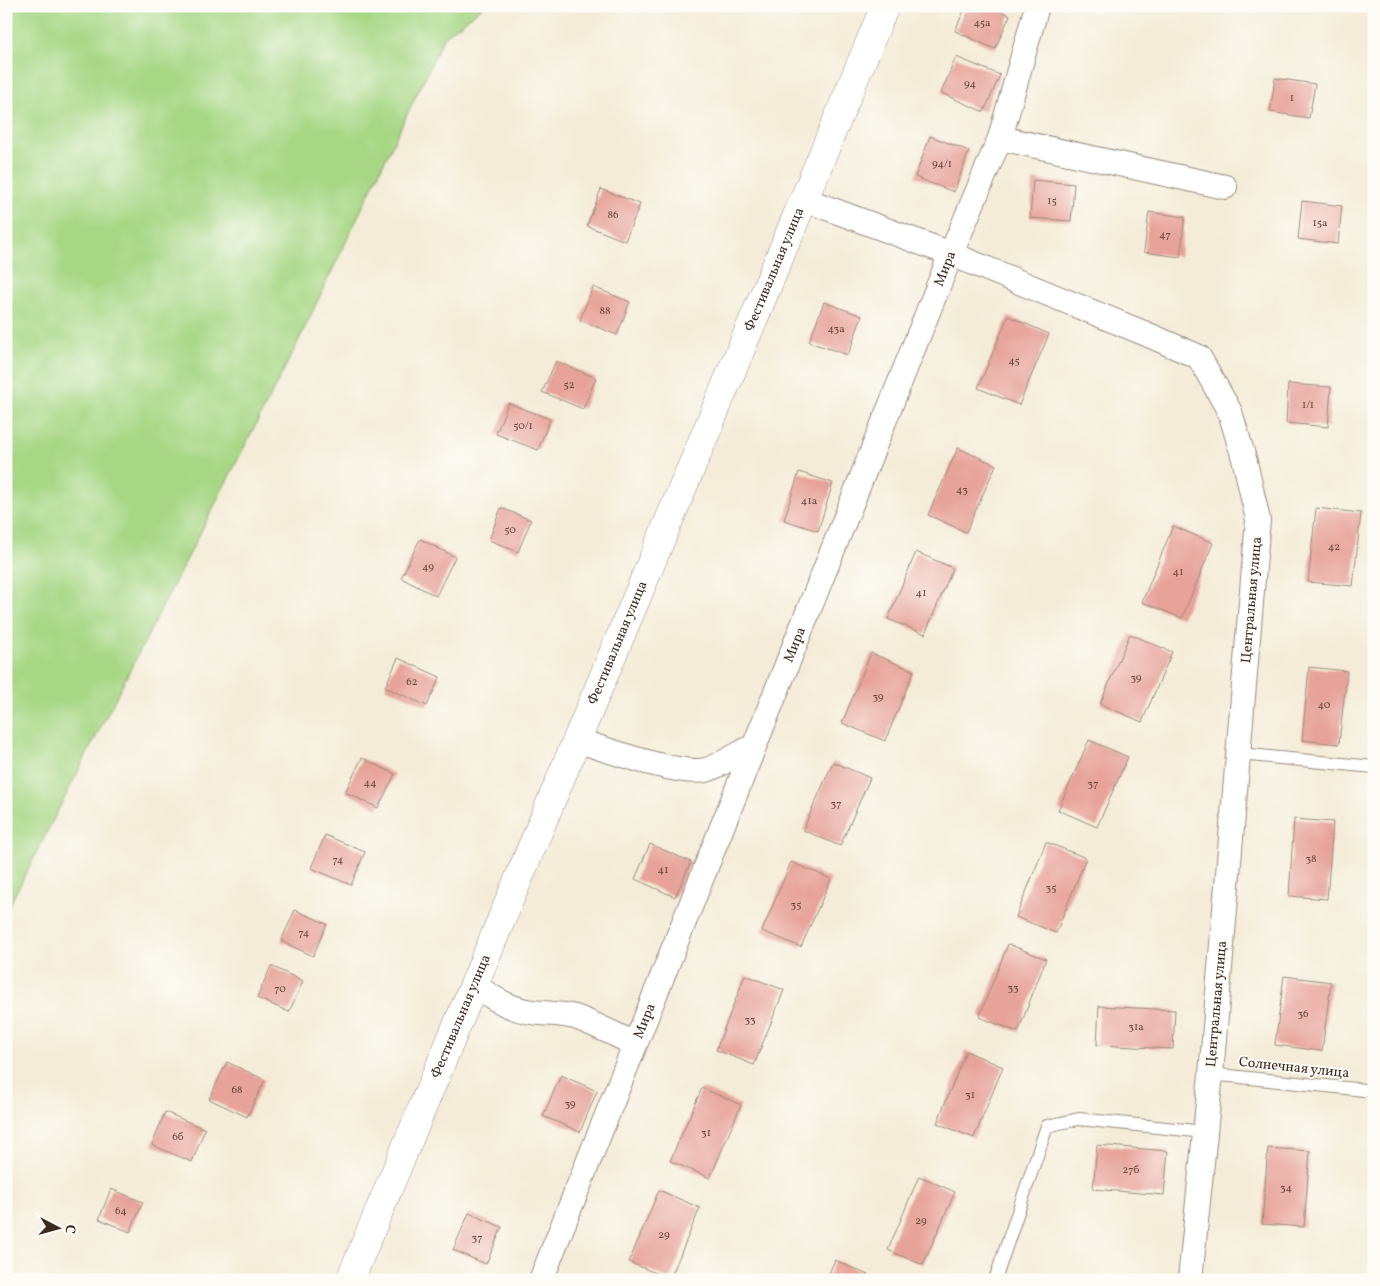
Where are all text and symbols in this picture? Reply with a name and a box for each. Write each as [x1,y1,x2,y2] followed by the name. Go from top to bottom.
[973,16,991,31] house number: 45а
[964,77,976,92] house number: 94
[1290,91,1294,106] house number: 1
[932,157,952,172] house number: 94/1
[1047,194,1057,209] house number: 15
[740,205,809,334] street label: Фестивальная улица
[607,208,619,223] house number: 86
[1312,216,1328,231] house number: 15а
[1159,228,1171,243] house number: 47
[929,248,961,289] street label: Мира
[599,304,611,319] house number: 88
[827,322,845,337] house number: 43а
[1008,354,1020,369] house number: 45
[563,378,575,393] house number: 52
[1302,398,1314,413] house number: 1/1
[513,419,533,434] house number: 50/1
[956,483,968,498] house number: 43
[801,494,818,509] house number: 41а
[504,523,516,538] house number: 50
[1237,536,1267,664] street label: Центральная улица
[1328,540,1340,555] house number: 42
[422,560,434,575] house number: 49
[1173,565,1183,580] house number: 41
[583,578,652,708] street label: Фестивальная улица
[916,586,926,601] house number: 41
[779,624,810,665] street label: Мира
[1130,671,1142,686] house number: 39
[406,675,418,690] house number: 62
[872,690,884,705] house number: 39
[1318,698,1331,713] house number: 40
[363,776,377,791] house number: 44
[1088,777,1098,792] house number: 37
[831,797,841,812] house number: 37
[1305,852,1317,867] house number: 38
[333,853,344,868] house number: 74
[658,863,668,878] house number: 41
[1046,881,1056,896] house number: 35
[791,898,801,913] house number: 35
[299,926,310,941] house number: 74
[1202,940,1232,1068] street label: Центральная улица
[426,951,495,1081] street label: Фестивальная улица
[1007,981,1019,996] house number: 33
[274,982,286,997] house number: 70
[629,1000,660,1041] street label: Мира
[1297,1007,1309,1022] house number: 36
[744,1013,756,1028] house number: 33
[1128,1020,1144,1035] house number: 31а
[1238,1053,1350,1083] street label: Солнечная улица
[231,1083,243,1098] house number: 68
[965,1088,975,1103] house number: 31
[564,1097,576,1112] house number: 39
[701,1126,711,1141] house number: 31
[172,1130,184,1145] house number: 6б
[1123,1163,1140,1178] house number: 27б
[1280,1181,1293,1196] house number: 34
[32,1204,82,1254] north arrow
[115,1204,127,1219] house number: 64
[915,1214,927,1229] house number: 29
[60,1224,79,1235] text: С
[658,1228,670,1243] house number: 29
[472,1231,482,1246] house number: 37

